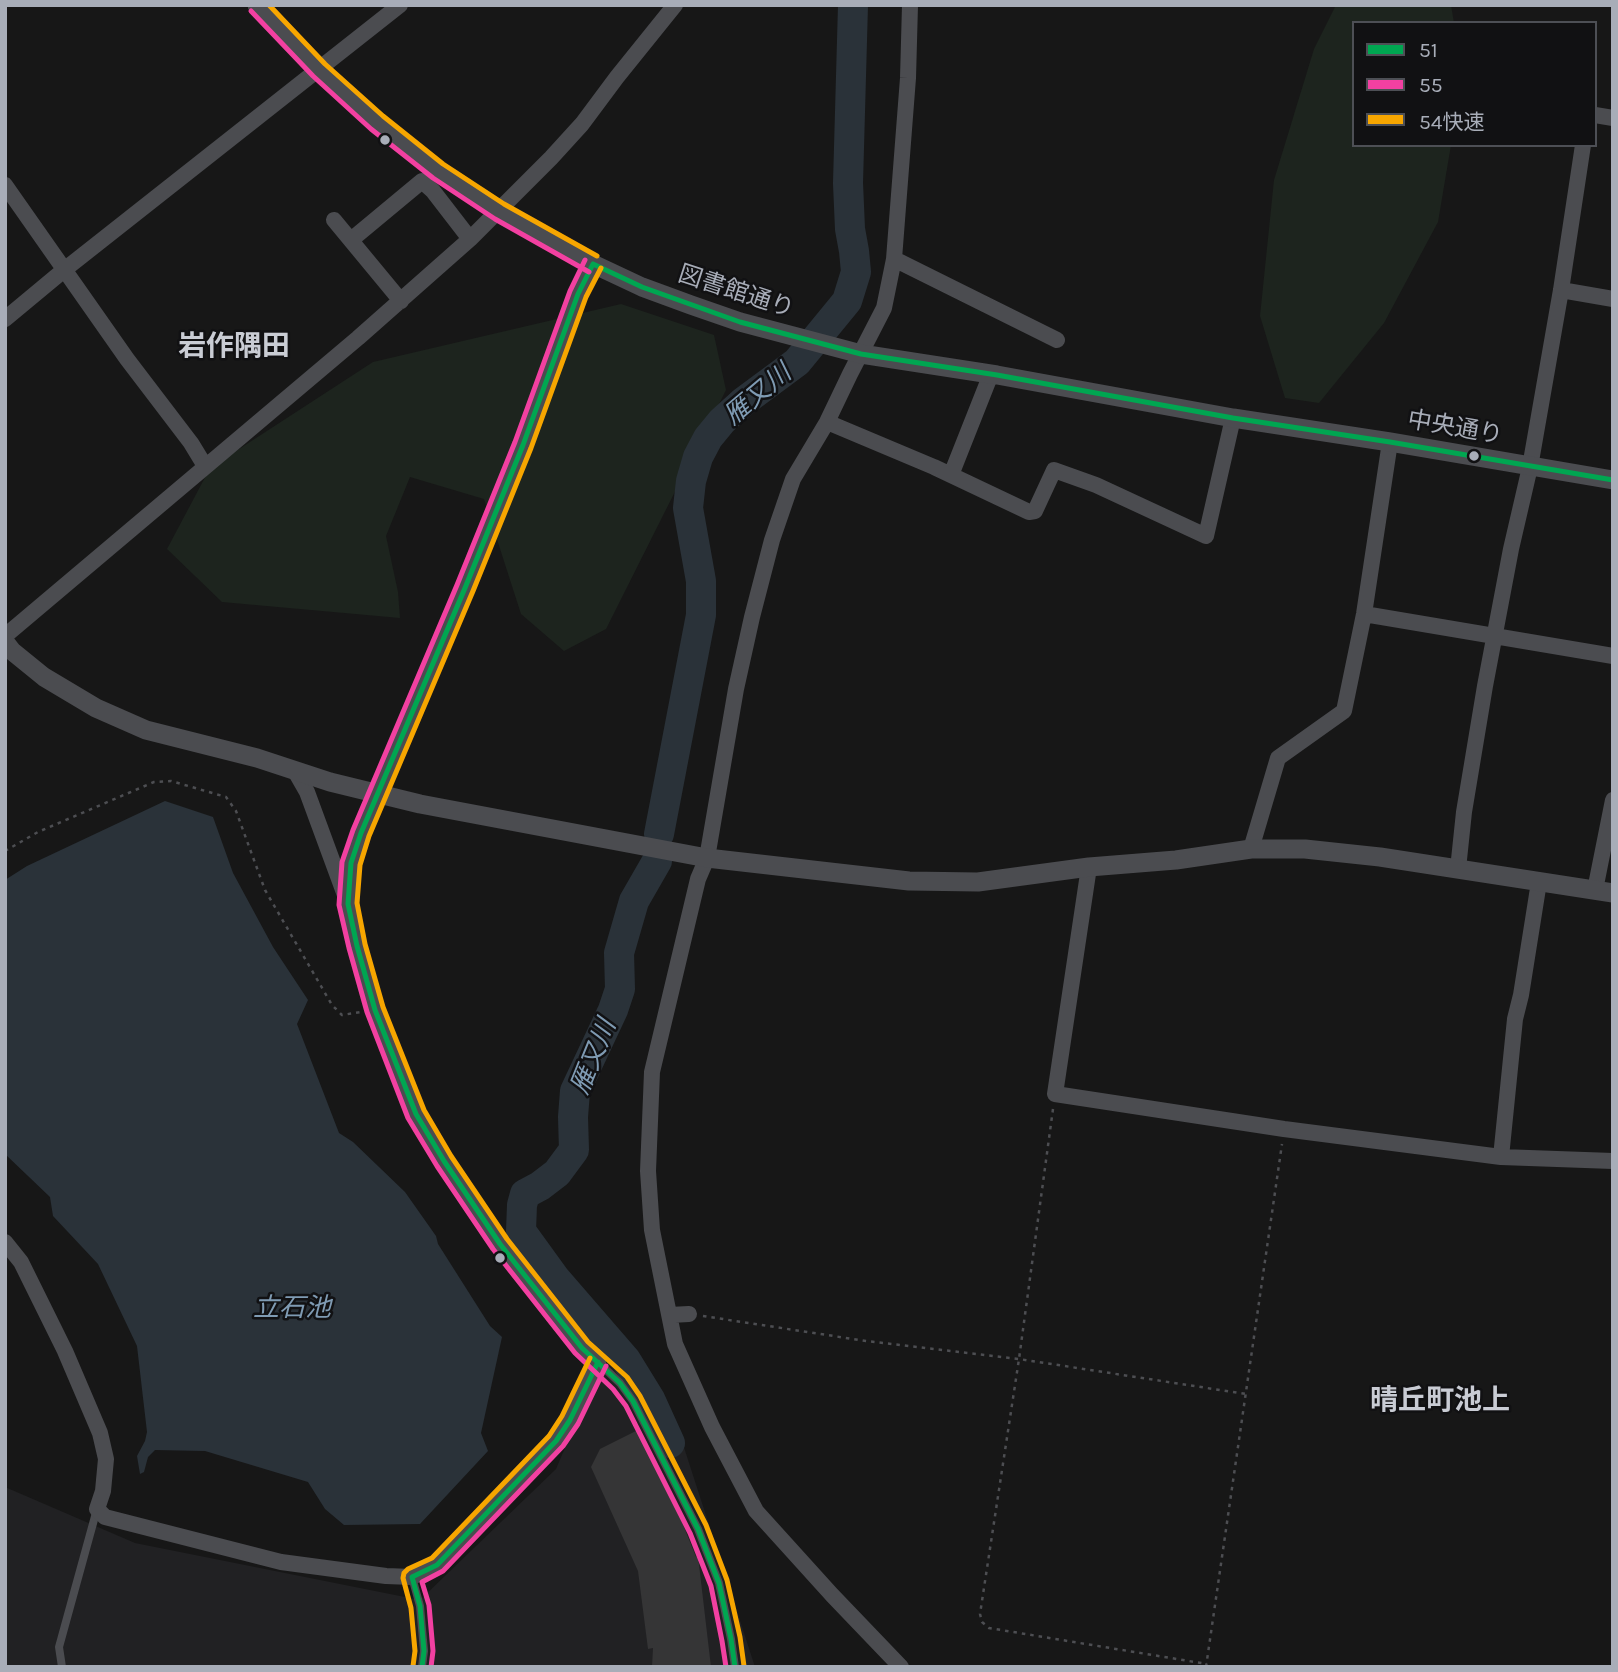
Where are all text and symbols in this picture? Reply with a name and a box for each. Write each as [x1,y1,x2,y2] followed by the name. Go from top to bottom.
[1352,21,1597,147] legend
[1419,38,1438,62] text: 51
[1419,73,1443,97] text: 55
[1419,110,1485,134] text: 54快速
[378,133,392,147] unlabelled marker
[674,260,798,324] street label: 図書館通り
[178,330,290,364] district label: 岩作隅田
[718,358,798,432] water label: 雁又川
[1405,405,1505,451] street label: 中央通り
[1467,449,1481,463] unlabelled marker
[565,1015,623,1099] water label: 雁又川
[493,1251,507,1265] unlabelled marker
[253,1293,331,1325] water label: 立石池
[1370,1384,1510,1418] district label: 晴丘町池上

